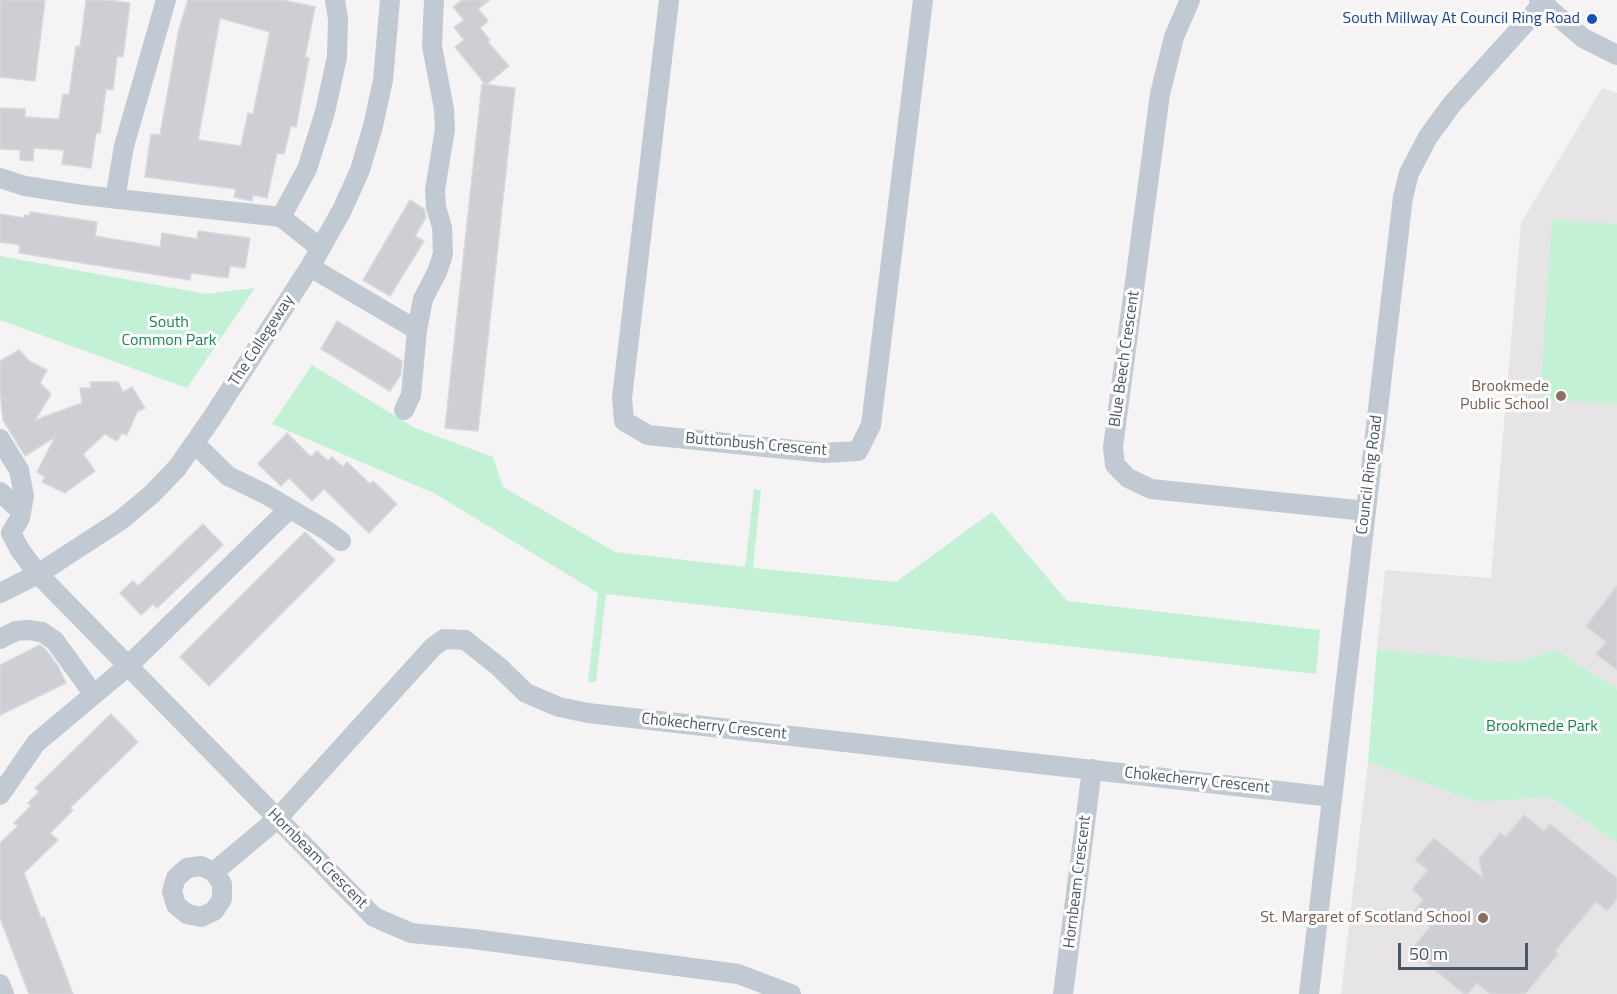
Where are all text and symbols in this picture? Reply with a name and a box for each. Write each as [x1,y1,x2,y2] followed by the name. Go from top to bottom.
[1342,9,1580,29] place label: South Millway At Council Ring Road
[1585,12,1599,26] marker: South Millway At Council Ring Road
[1106,290,1144,428] street label: Blue Beech Crescent
[225,292,299,390] street label: The Collegeway
[122,313,216,351] park label: South Common Park
[1460,377,1549,415] place label: Brookmede Public School
[1554,389,1568,403] marker: Brookmede Public School
[1353,414,1387,536] street label: Council Ring Road
[685,429,827,461] street label: Buttonbush Crescent
[640,710,788,744] street label: Chokecherry Crescent
[1486,717,1598,737] park label: Brookmede Park
[1123,764,1271,798] street label: Chokecherry Crescent
[263,805,371,913] street label: Hornbeam Crescent
[1060,815,1096,949] street label: Hornbeam Crescent
[1260,908,1471,928] place label: St. Margaret of Scotland School
[1476,911,1490,925] marker: St. Margaret of Scotland School
[1401,931,1532,969] scale bar
[1409,940,1448,967] text: 50 m

